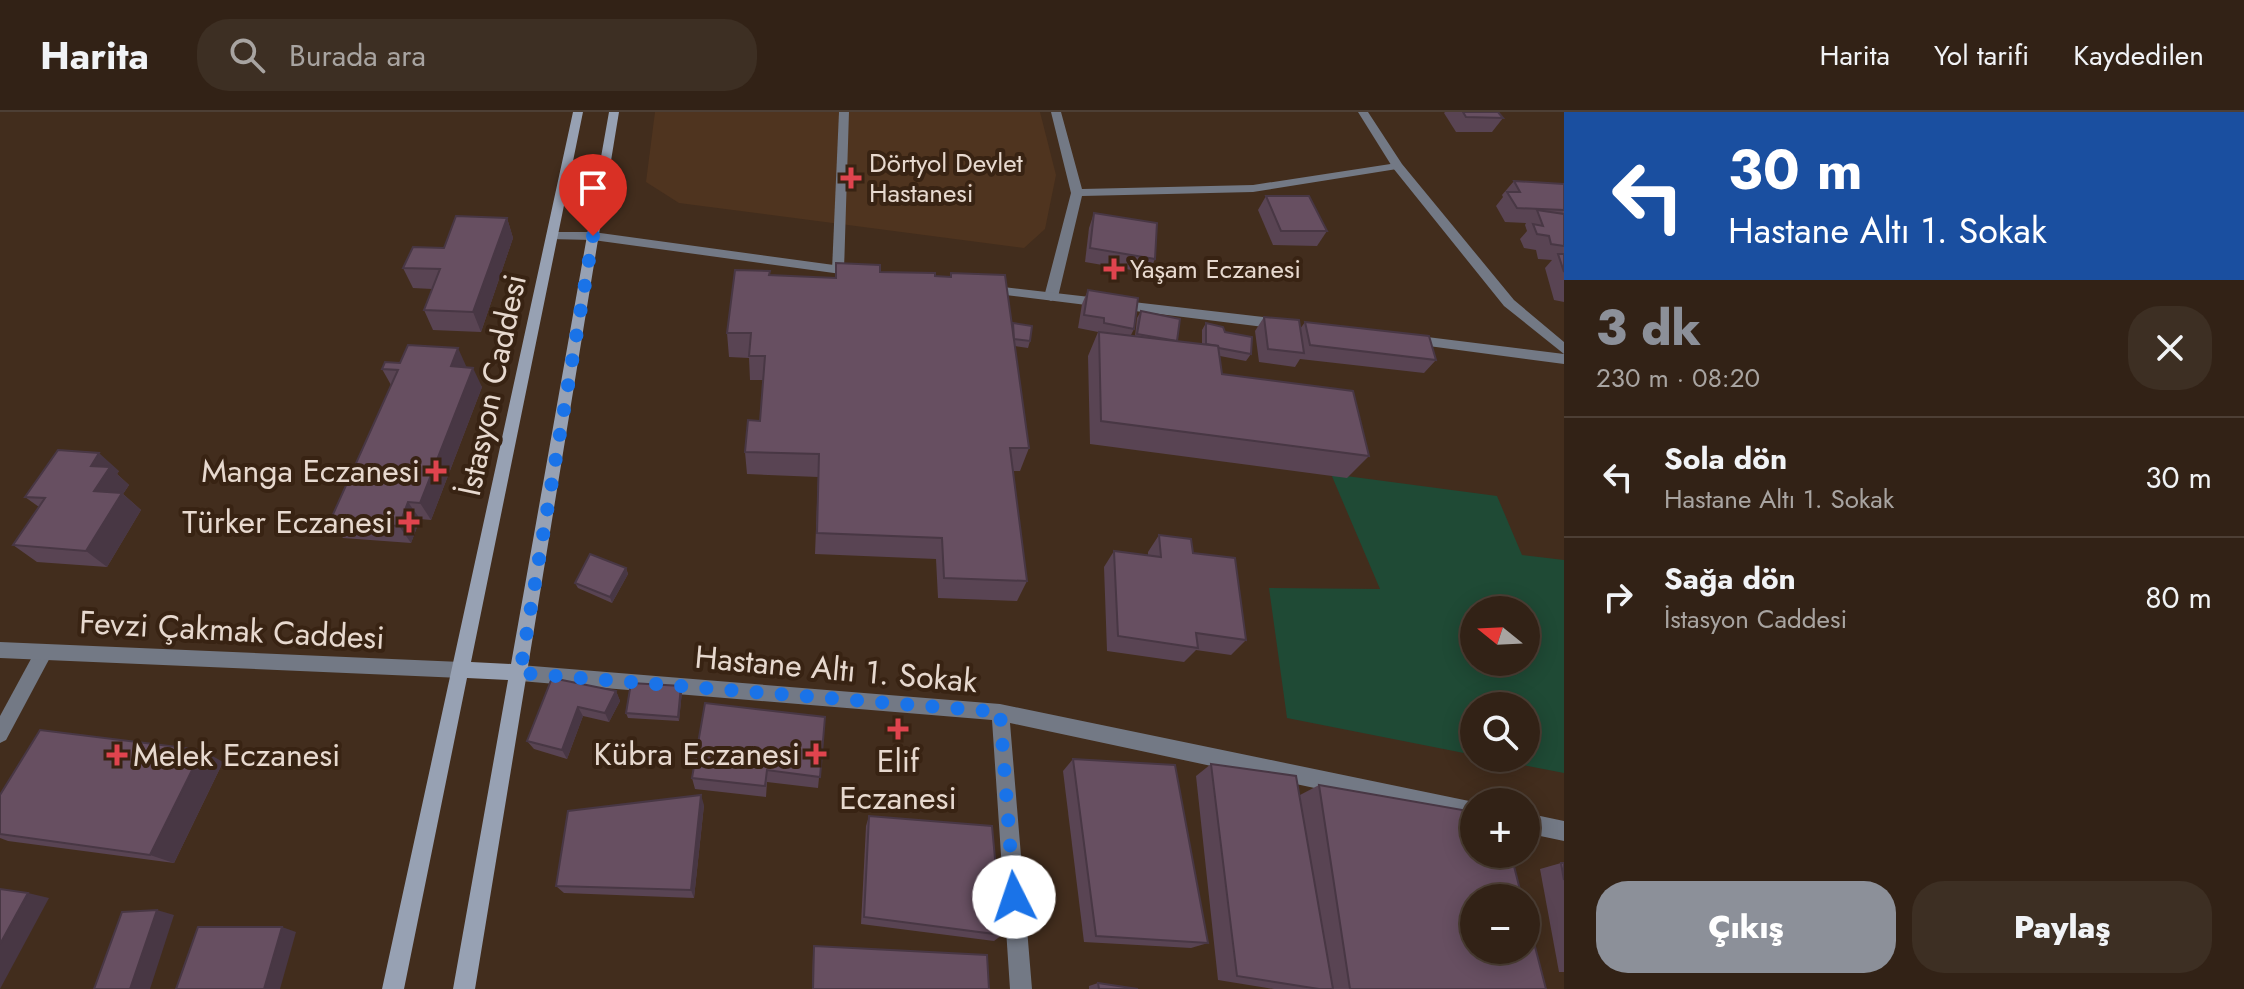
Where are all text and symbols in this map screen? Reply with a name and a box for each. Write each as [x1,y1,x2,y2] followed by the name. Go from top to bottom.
[197,19,757,91] search box
[40,28,149,83] text: Harita
[225,33,269,77] icon: search
[289,34,426,77] text: Burada ara
[1819,35,1890,76] text: Harita
[1934,35,2029,76] text: Yol tarifi
[2073,35,2204,76] text: Kaydedilen
[1728,129,1863,210] text: 30 m
[869,144,1024,212] place label: Dörtyol Devlet Hastanesi
[1596,144,1700,248] icon: left
[559,154,627,236] pin
[571,166,615,210] icon: arrive
[840,167,862,189] marker: Dörtyol Devlet Hastanesi
[1728,204,2047,256] text: Hastane Altı 1. Sokak
[1130,250,1301,288] place label: Yaşam Eczanesi
[1105,260,1123,278] marker: Yaşam Eczanesi
[446,270,538,500] street label: İstasyon Caddesi
[1596,294,1701,363] text: 3 dk
[2128,306,2212,390] button: close
[1596,359,1760,397] text: 230 m · 08:20
[1664,437,1787,480] text: Sola dön
[201,448,420,494] place label: Manga Eczanesi
[1596,455,1640,499] icon: left
[2145,456,2212,499] text: 30 m
[427,462,445,480] marker: Manga Eczanesi
[1664,480,1894,518] text: Hastane Altı 1. Sokak
[182,499,393,545] place label: Türker Eczanesi
[400,513,418,531] marker: Türker Eczanesi
[1664,557,1796,600] text: Sağa dön
[1596,575,1640,619] icon: right
[2145,576,2212,619] text: 80 m
[1460,596,1540,676] north arrow
[1460,596,1540,964] map controls
[78,599,386,661] street label: Fevzi Çakmak Caddesi
[1664,600,1847,638] text: İstasyon Caddesi
[693,634,980,704] street label: Hastane Altı 1. Sokak
[1460,692,1540,772] button: search
[889,720,907,738] marker: Elif Eczanesi
[593,731,800,777] place label: Kübra Eczanesi
[133,732,340,778] place label: Melek Eczanesi
[839,738,957,821] place label: Elif Eczanesi
[807,745,825,763] marker: Kübra Eczanesi
[108,746,126,764] marker: Melek Eczanesi
[1460,788,1540,868] button: +
[972,855,1056,939] position arrow
[1596,881,1896,973] button: Çıkış
[1912,881,2212,973] button: Paylaş
[1460,884,1540,964] button: −

